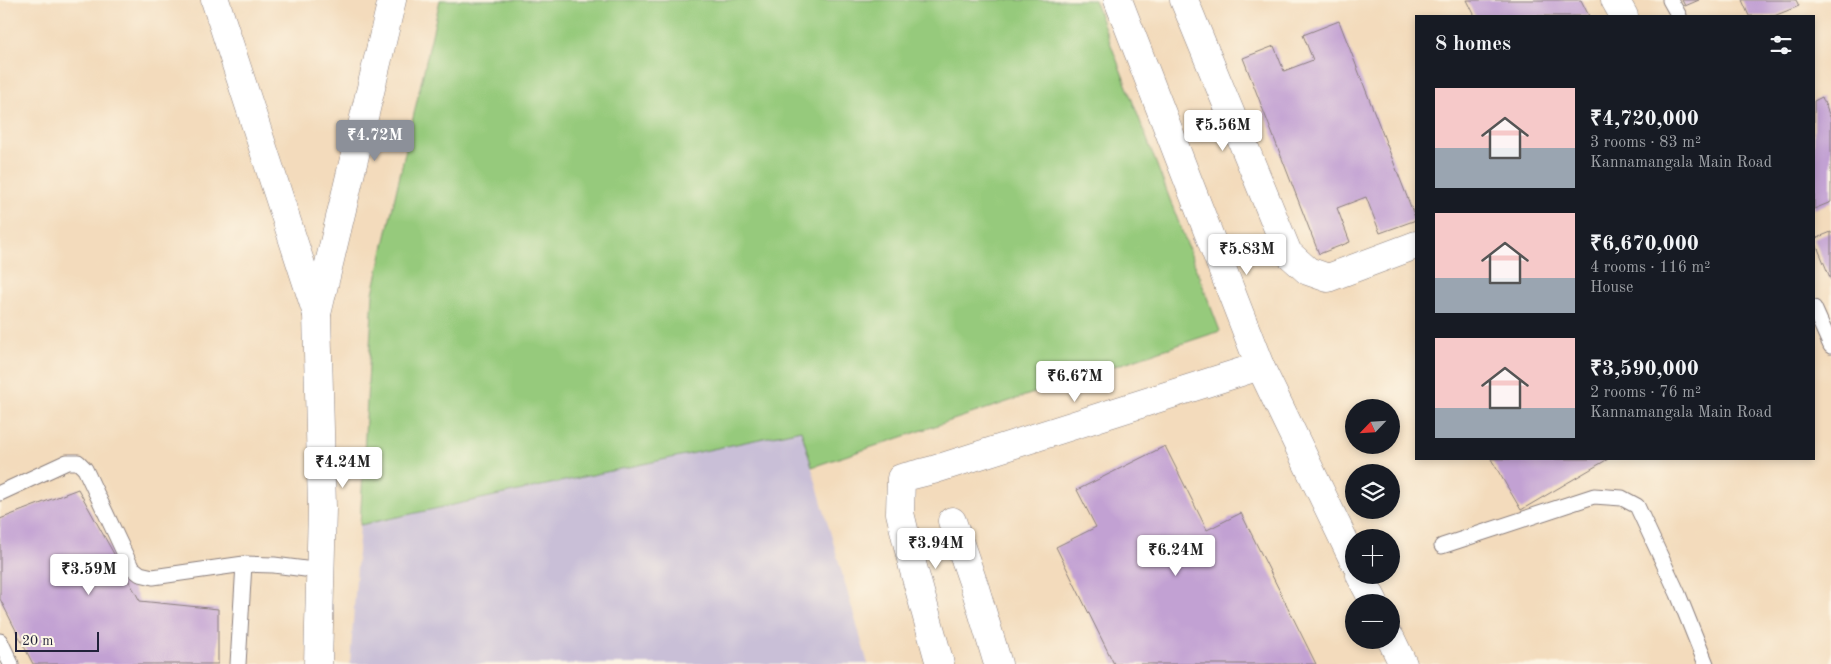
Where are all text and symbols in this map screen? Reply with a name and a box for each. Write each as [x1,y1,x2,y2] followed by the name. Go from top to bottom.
[1767,31,1795,59] icon: filters
[1435,34,1511,55] text: 8 homes
[1475,108,1535,168] icon: home
[1590,109,1699,130] text: ₹4,720,000
[1182,110,1264,152] pin: ₹5.56M
[1195,118,1251,134] text: ₹5.56M
[334,120,416,162] pin: ₹4.72M
[347,128,403,144] text: ₹4.72M
[1590,135,1701,151] text: 3 rooms · 83 m²
[1590,155,1772,171] text: Kannamangala Main Road
[1475,233,1535,293] icon: home
[1206,234,1288,276] pin: ₹5.83M
[1590,234,1699,255] text: ₹6,670,000
[1219,242,1275,258] text: ₹5.83M
[1590,260,1710,276] text: 4 rooms · 116 m²
[1590,280,1633,296] text: House
[1475,358,1535,418] icon: home
[1590,359,1699,380] text: ₹3,590,000
[1034,360,1116,403] pin: ₹6.67M
[1047,369,1103,385] text: ₹6.67M
[1590,385,1701,401] text: 2 rooms · 76 m²
[1345,399,1400,454] north arrow
[1345,399,1400,649] map controls
[1590,405,1772,421] text: Kannamangala Main Road
[302,446,384,489] pin: ₹4.24M
[315,455,371,471] text: ₹4.24M
[1345,464,1400,519] button: layers
[895,528,977,570] pin: ₹3.94M
[1345,529,1400,584] button: +
[1135,534,1217,577] pin: ₹6.24M
[908,536,964,552] text: ₹3.94M
[1148,543,1204,559] text: ₹6.24M
[48,554,130,596] pin: ₹3.59M
[61,562,117,578] text: ₹3.59M
[1345,594,1400,649] button: −
[15,629,99,652] scale bar
[22,634,53,648] text: 20 m

